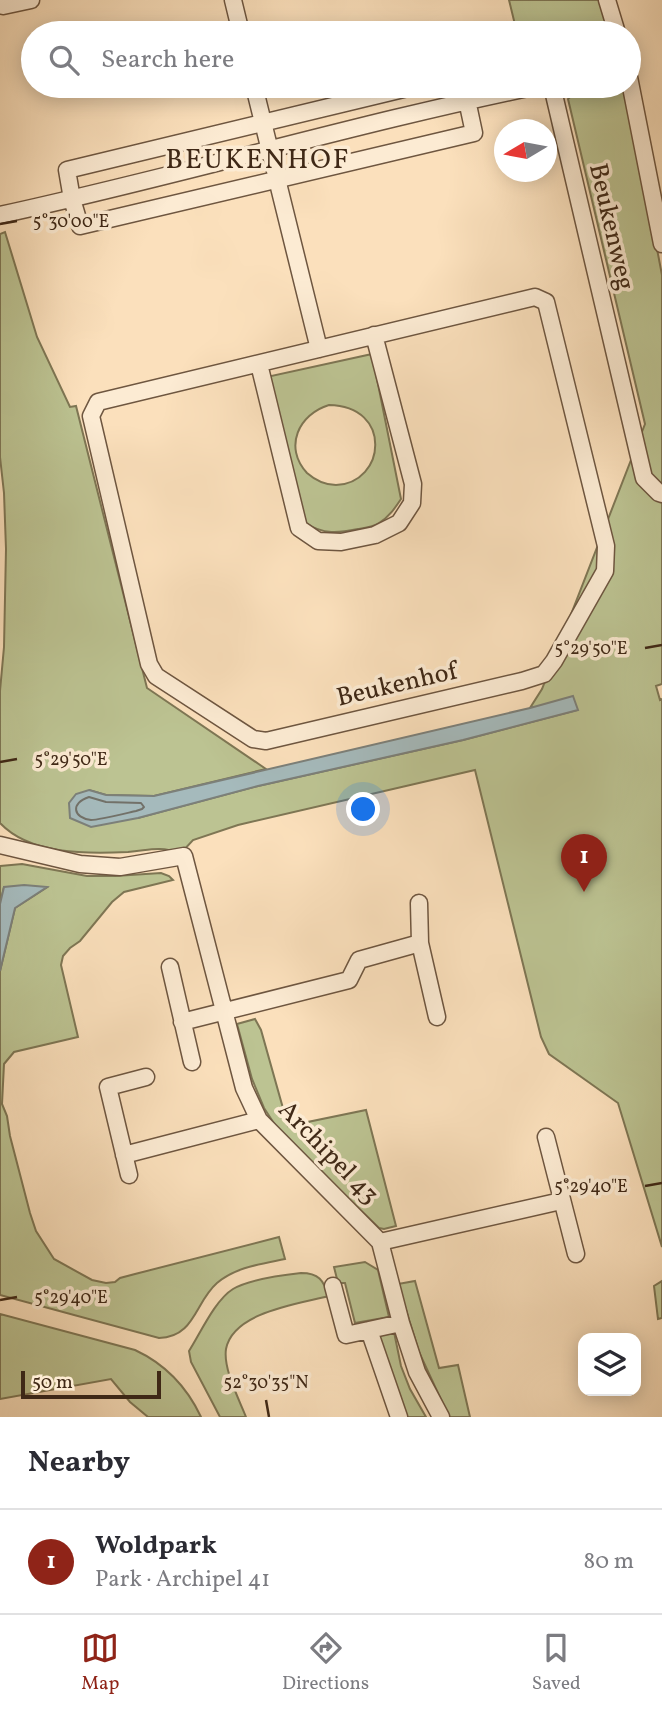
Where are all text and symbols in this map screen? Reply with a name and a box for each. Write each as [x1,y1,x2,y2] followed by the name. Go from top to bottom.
[21,21,641,98] search box
[45,41,83,79] icon: search
[101,42,234,78] text: Search here
[494,119,557,182] north arrow
[165,141,351,180] district label: BEUKENHOF
[579,160,643,294] street label: Beukenweg
[33,210,109,235] text: 5°30'00"E
[555,637,628,662] text: 5°29'50"E
[333,653,463,716] street label: Beukenhof
[35,748,108,773] text: 5°29'50"E
[346,792,380,826] your location
[561,834,607,892] pin: 1
[269,1093,387,1213] street label: Archipel 43
[554,1175,628,1200] text: 5°29'40"E
[34,1286,108,1311] text: 5°29'40"E
[578,1333,641,1396] map controls
[578,1333,641,1396] button: layers
[21,1368,161,1400] scale bar
[32,1370,73,1396] text: 50 m
[223,1371,309,1396] text: 52°30'35"N
[28,1442,130,1484] text: Nearby
[95,1528,217,1564] text: Woldpark
[46,1546,56,1578] text: 1
[584,1546,634,1578] text: 80 m
[95,1564,270,1596] text: Park · Archipel 41
[81,1629,119,1697] tab: Map
[282,1629,369,1697] tab: Directions
[532,1629,581,1697] tab: Saved

